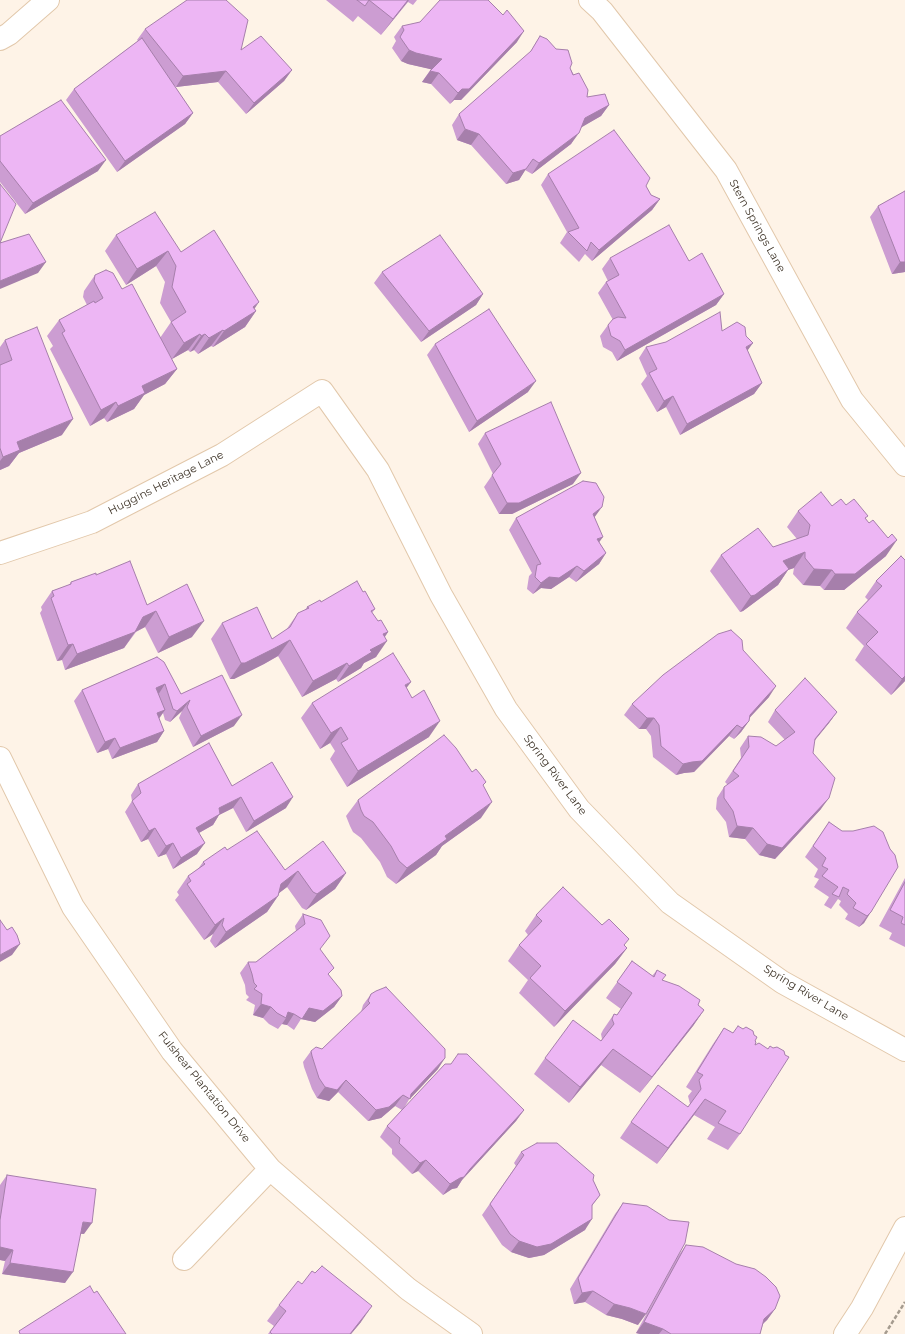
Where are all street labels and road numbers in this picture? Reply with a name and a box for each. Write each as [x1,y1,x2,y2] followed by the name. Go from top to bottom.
[726,177,788,275] street label: Stern Springs Lane
[106,448,226,518] street label: Huggins Heritage Lane
[521,732,589,818] street label: Spring River Lane
[761,962,851,1024] street label: Spring River Lane
[155,1029,253,1145] street label: Fulshear Plantation Drive

